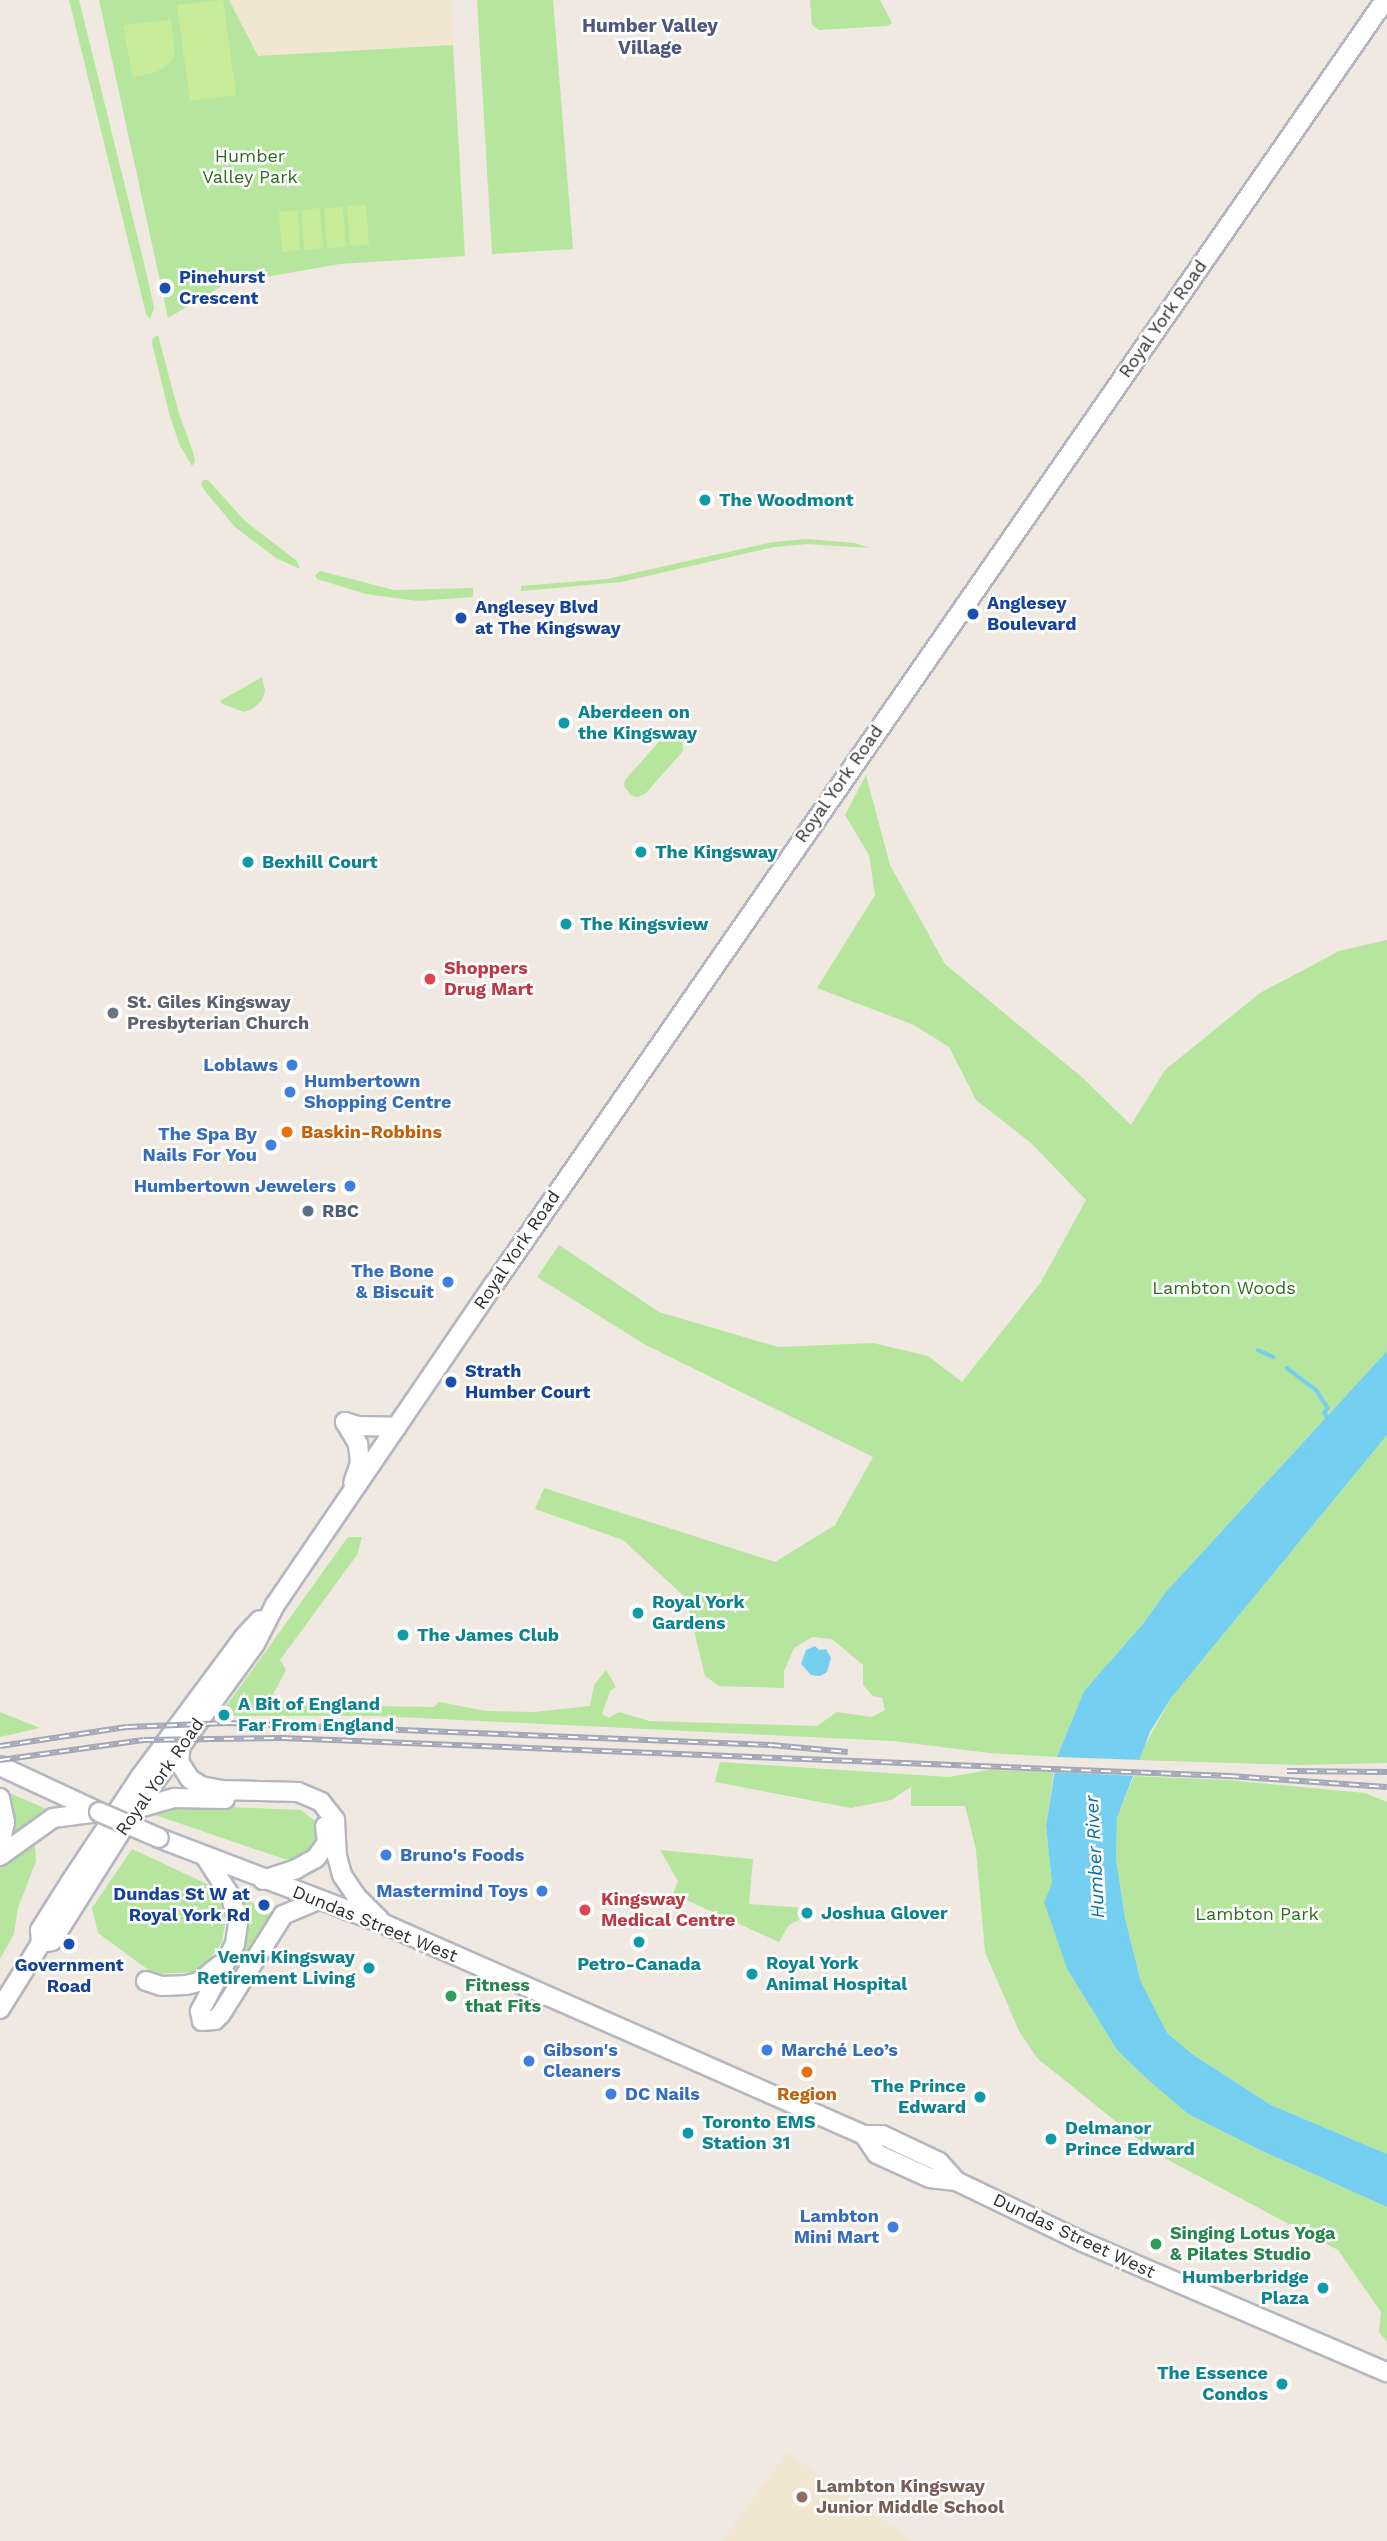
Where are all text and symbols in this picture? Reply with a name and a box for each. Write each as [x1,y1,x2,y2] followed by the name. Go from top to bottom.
[582,15,718,59] district label: Humber Valley Village
[202,146,298,188] park label: Humber Valley Park
[1114,255,1212,383] street label: Royal York Road
[179,267,265,310] place label: Pinehurst Crescent
[157,280,173,296] marker: Pinehurst Crescent
[719,489,854,511] place label: The Woodmont
[697,492,713,508] marker: The Woodmont
[987,593,1076,636] place label: Anglesey Boulevard
[475,597,621,640] place label: Anglesey Blvd at The Kingsway
[965,606,981,622] marker: Anglesey Boulevard
[453,610,469,626] marker: Anglesey Blvd at The Kingsway
[578,702,697,744] place label: Aberdeen on the Kingsway
[556,715,572,731] marker: Aberdeen on the Kingsway
[790,720,888,848] street label: Royal York Road
[655,841,778,863] place label: The Kingsway
[633,844,649,860] marker: The Kingsway
[262,851,378,873] place label: Bexhill Court
[240,854,256,870] marker: Bexhill Court
[580,913,708,935] place label: The Kingsview
[558,916,574,932] marker: The Kingsview
[444,958,533,1000] place label: Shoppers Drug Mart
[422,971,438,987] marker: Shoppers Drug Mart
[127,992,309,1034] place label: St. Giles Kingsway Presbyterian Church
[105,1005,121,1021] marker: St. Giles Kingsway Presbyterian Church
[203,1054,278,1076] place label: Loblaws
[284,1057,300,1073] marker: Loblaws
[304,1071,451,1114] place label: Humbertown Shopping Centre
[282,1084,298,1100] marker: Humbertown Shopping Centre
[301,1121,442,1143] place label: Baskin-Robbins
[142,1124,257,1166] place label: The Spa By Nails For You
[279,1124,295,1140] marker: Baskin-Robbins
[263,1137,279,1153] marker: The Spa By Nails For You
[133,1175,336,1197] place label: Humbertown Jewelers
[342,1178,358,1194] marker: Humbertown Jewelers
[469,1186,565,1314] street label: Royal York Road
[322,1200,359,1222] place label: RBC
[300,1203,316,1219] marker: RBC
[351,1261,434,1304] place label: The Bone & Biscuit
[440,1274,456,1290] marker: The Bone & Biscuit
[1152,1277,1296,1299] park label: Lambton Woods
[465,1361,591,1404] place label: Strath Humber Court
[443,1374,459,1390] marker: Strath Humber Court
[652,1592,746,1634] place label: Royal York Gardens
[630,1605,646,1621] marker: Royal York Gardens
[417,1624,559,1646] place label: The James Club
[395,1627,411,1643] marker: The James Club
[238,1694,394,1736] place label: A Bit of England Far From England
[216,1707,232,1723] marker: A Bit of England Far From England
[111,1713,209,1841] street label: Royal York Road
[1080,1795,1110,1919] water label: Humber River
[400,1844,524,1866] place label: Bruno's Foods
[378,1847,394,1863] marker: Bruno's Foods
[376,1880,528,1902] place label: Mastermind Toys
[289,1881,461,1967] street label: Dundas Street West
[534,1883,550,1899] marker: Mastermind Toys
[113,1884,250,1926] place label: Dundas St W at Royal York Rd
[601,1889,736,1932] place label: Kingsway Medical Centre
[256,1897,272,1913] marker: Dundas St W at Royal York Rd
[575,1900,595,1920] marker: Kingsway Medical Centre
[821,1902,948,1924] place label: Joshua Glover
[1195,1903,1319,1925] park label: Lambton Park
[799,1905,815,1921] marker: Joshua Glover
[631,1934,647,1950] marker: Petro-Canada
[61,1936,77,1952] marker: Government Road
[197,1947,355,1990] place label: Venvi Kingsway Retirement Living
[577,1953,701,1975] place label: Petro-Canada
[766,1953,908,1996] place label: Royal York Animal Hospital
[14,1955,124,1997] place label: Government Road
[361,1960,377,1976] marker: Venvi Kingsway Retirement Living
[744,1966,760,1982] marker: Royal York Animal Hospital
[465,1975,541,2018] place label: Fitness that Fits
[443,1988,459,2004] marker: Fitness that Fits
[781,2039,898,2061] place label: Marché Leo’s
[543,2040,621,2082] place label: Gibson's Cleaners
[759,2042,775,2058] marker: Marché Leo’s
[521,2053,537,2069] marker: Gibson's Cleaners
[799,2064,815,2080] marker: Region
[871,2076,966,2118] place label: The Prince Edward
[625,2083,700,2105] place label: DC Nails
[777,2083,837,2105] place label: Region
[603,2086,619,2102] marker: DC Nails
[972,2089,988,2105] marker: The Prince Edward
[702,2112,816,2154] place label: Toronto EMS Station 31
[1065,2118,1195,2160] place label: Delmanor Prince Edward
[680,2125,696,2141] marker: Toronto EMS Station 31
[1043,2131,1059,2147] marker: Delmanor Prince Edward
[989,2189,1159,2283] street label: Dundas Street West
[794,2206,879,2248] place label: Lambton Mini Mart
[885,2219,901,2235] marker: Lambton Mini Mart
[1170,2223,1336,2266] place label: Singing Lotus Yoga & Pilates Studio
[1148,2236,1164,2252] marker: Singing Lotus Yoga & Pilates Studio
[1182,2267,1309,2310] place label: Humberbridge Plaza
[1315,2280,1331,2296] marker: Humberbridge Plaza
[1157,2363,1268,2406] place label: The Essence Condos
[1274,2376,1290,2392] marker: The Essence Condos
[816,2476,1004,2518] place label: Lambton Kingsway Junior Middle School
[794,2489,810,2505] marker: Lambton Kingsway Junior Middle School

